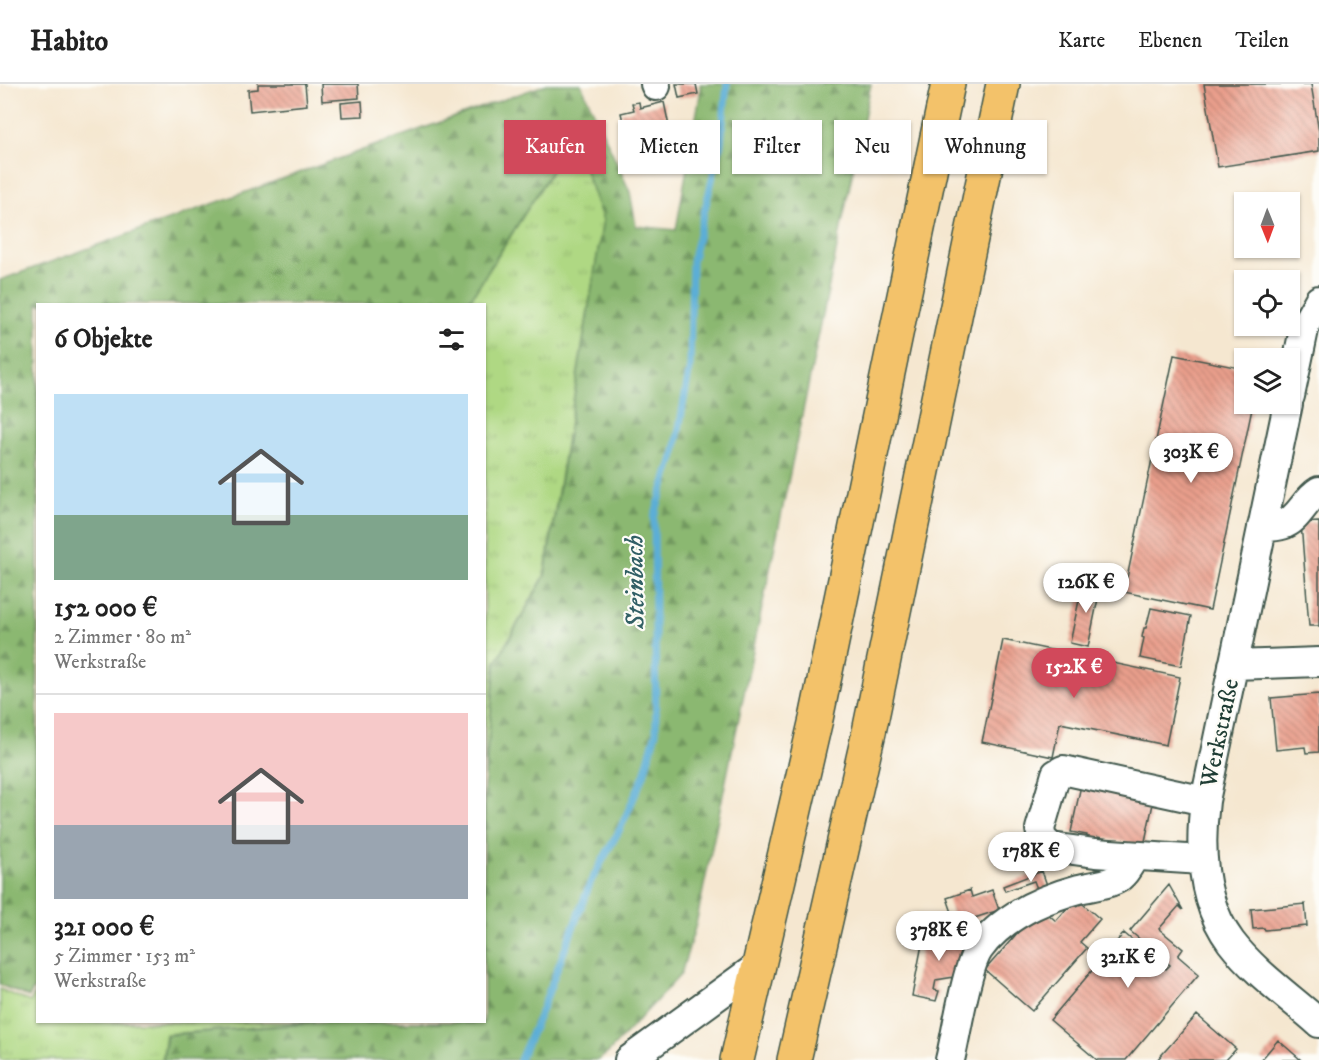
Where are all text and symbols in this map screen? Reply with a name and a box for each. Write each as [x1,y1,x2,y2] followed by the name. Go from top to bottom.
[30,24,108,59] text: Habito
[1058,28,1105,54] text: Karte
[1138,28,1202,54] text: Ebenen
[1235,28,1289,54] text: Teilen
[504,120,606,174] chip: Kaufen
[618,120,720,174] chip: Mieten
[732,120,822,174] chip: Filter
[834,120,911,174] chip: Neu
[923,120,1047,174] chip: Wohnung
[1234,192,1300,258] north arrow
[1234,192,1300,414] map controls
[1234,270,1300,336] button: locate
[54,323,153,356] text: 6 Objekte
[435,323,468,356] icon: filters
[1234,348,1300,414] button: layers
[207,433,315,541] icon: home
[1142,433,1240,484] pin: 303K €
[1163,440,1219,465] text: 303K €
[618,534,653,630] water label: Steinbach
[1037,563,1135,614] pin: 126K €
[1057,570,1115,595] text: 126K €
[54,592,157,625] text: 152 000 €
[54,625,191,650] text: 2 Zimmer · 80 m²
[1025,648,1123,699] pin: 152K €
[54,650,146,675] text: Werkstraße
[1045,655,1103,680] text: 152K €
[1194,676,1246,791] street label: Werkstraße
[207,752,315,860] icon: home
[982,832,1080,883] pin: 178K €
[1002,839,1060,864] text: 178K €
[54,911,154,944] text: 321 000 €
[890,911,988,962] pin: 378K €
[910,918,968,943] text: 378K €
[1079,938,1177,989] pin: 321K €
[54,944,195,969] text: 5 Zimmer · 153 m²
[1101,945,1155,970] text: 321K €
[54,969,146,994] text: Werkstraße

